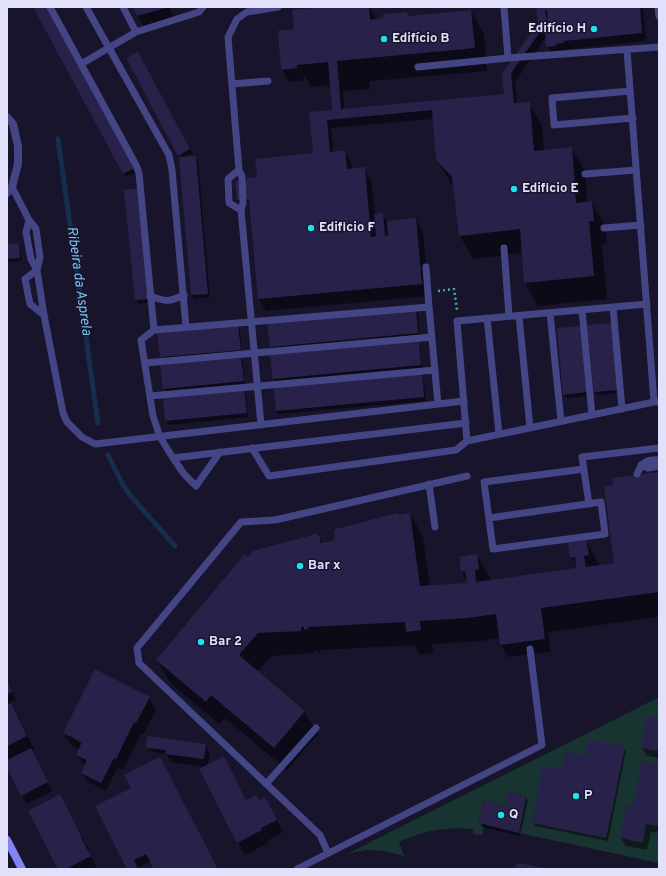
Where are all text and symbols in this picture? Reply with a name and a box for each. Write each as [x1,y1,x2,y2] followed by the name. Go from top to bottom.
[528,21,586,37] place label: Edifício H
[589,24,599,34] marker: Edifício H
[392,31,450,47] place label: Edifício B
[379,34,389,44] marker: Edifício B
[522,181,579,197] place label: Edificio E
[509,184,519,194] marker: Edificio E
[319,220,375,236] place label: Edificio F
[306,223,316,233] marker: Edificio F
[62,225,94,337] water label: Ribeira da Asprela
[308,558,341,574] place label: Bar x
[295,561,305,571] marker: Bar x
[209,634,242,650] place label: Bar 2
[196,637,206,647] marker: Bar 2
[584,788,592,804] place label: P
[571,791,581,801] marker: P
[509,807,518,823] place label: Q
[496,810,506,820] marker: Q

